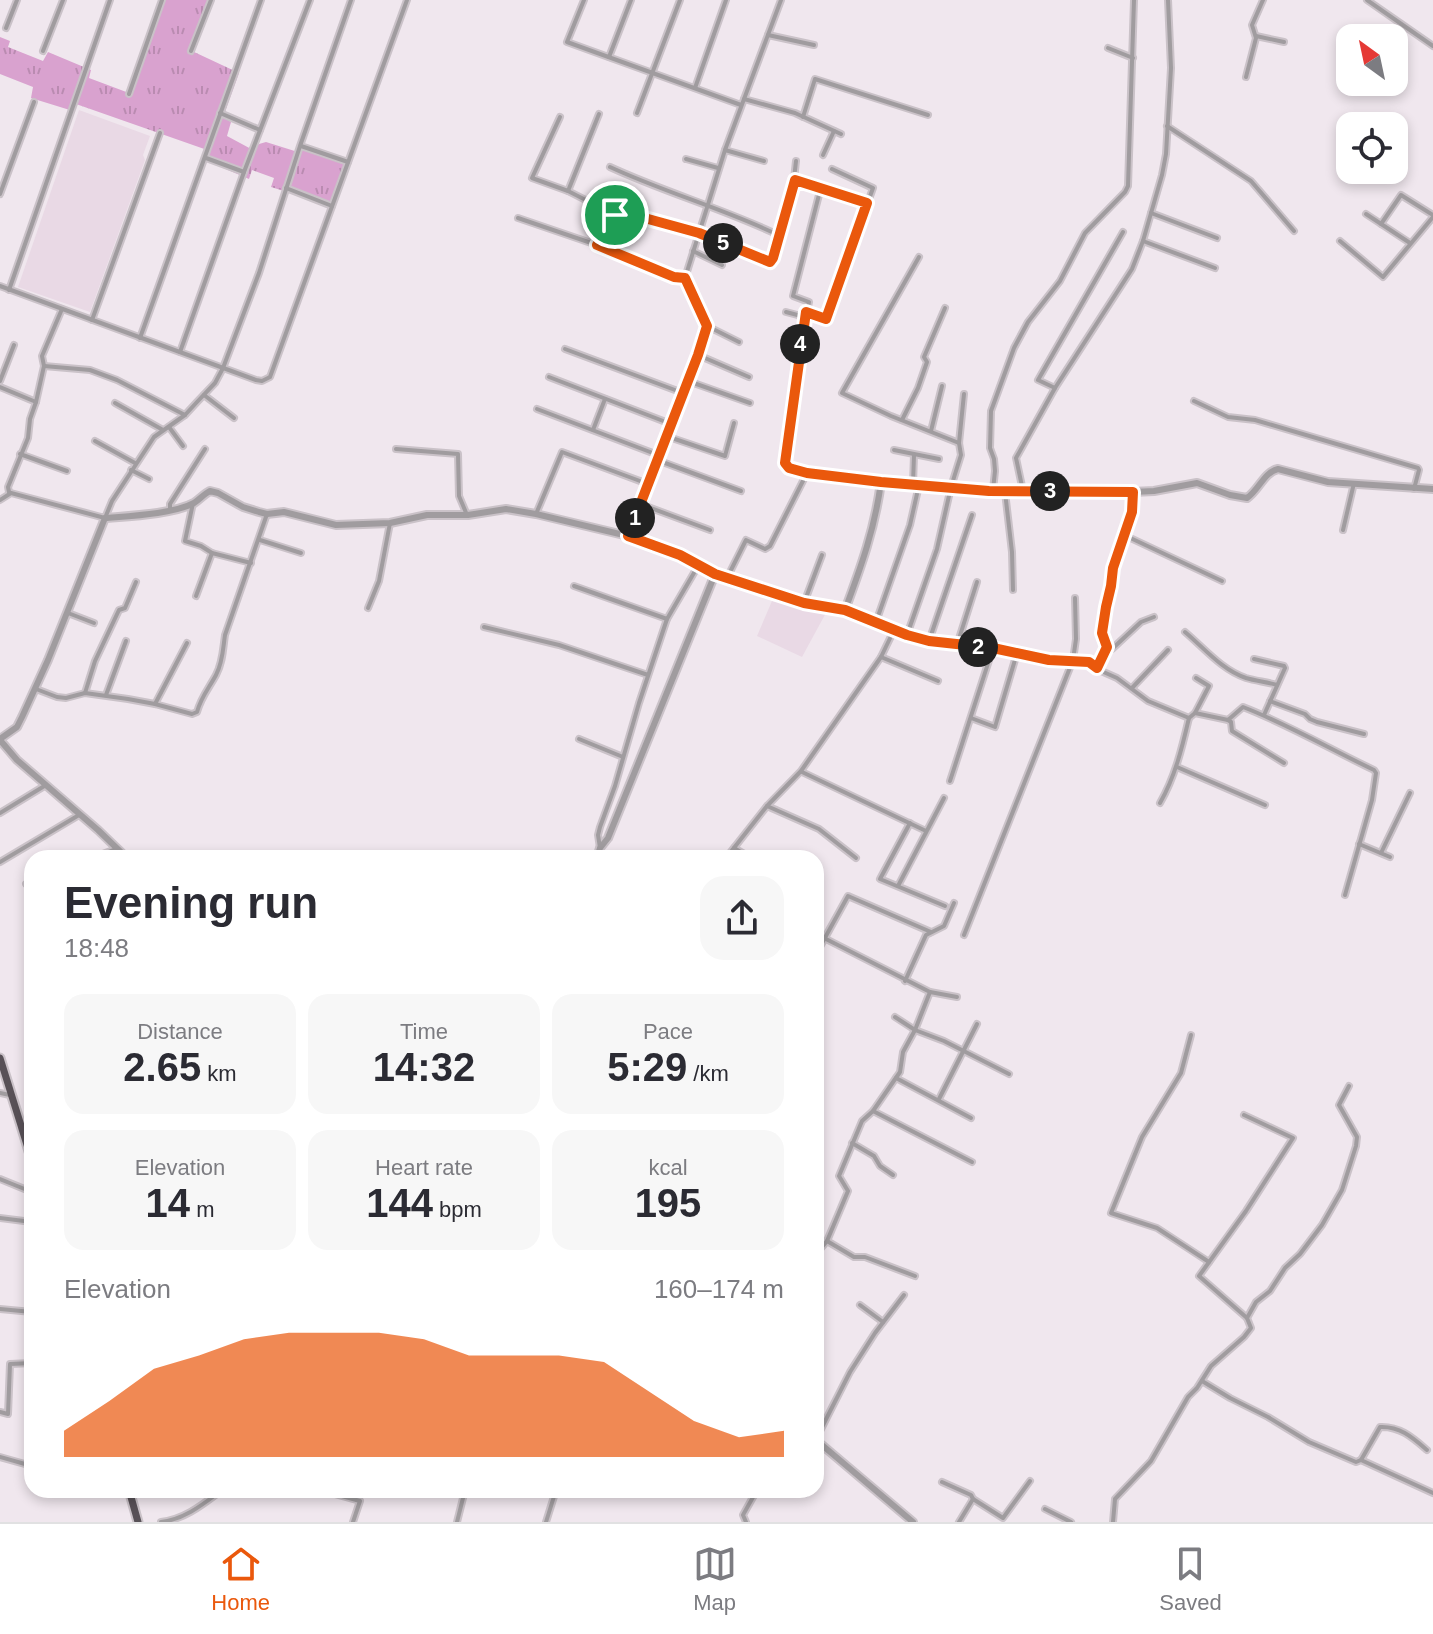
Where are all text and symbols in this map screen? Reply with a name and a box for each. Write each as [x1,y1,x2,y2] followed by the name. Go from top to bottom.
[1336,24,1408,96] north arrow
[1336,24,1408,184] map controls
[1336,112,1408,184] button: locate
[581,181,649,249] pin
[593,193,637,237] icon: arrive
[703,223,743,263] pin: 5
[717,230,729,255] text: 5
[780,324,820,364] pin: 4
[794,331,806,356] text: 4
[1030,471,1070,511] pin: 3
[1044,478,1056,503] text: 3
[615,498,655,538] pin: 1
[629,505,641,530] text: 1
[958,627,998,667] pin: 2
[972,634,984,659] text: 2
[700,876,784,960] button: share
[64,878,318,927] text: Evening run
[64,933,129,963] text: 18:48
[137,1019,223,1044] text: Distance
[400,1019,448,1044] text: Time
[643,1019,693,1044] text: Pace
[123,1045,201,1089] text: 2.65
[373,1045,475,1089] text: 14:32
[607,1045,687,1089] text: 5:29
[201,1061,237,1086] text: km
[687,1061,729,1086] text: /km
[135,1155,225,1180] text: Elevation
[375,1155,473,1180] text: Heart rate
[648,1155,688,1180] text: kcal
[146,1181,190,1225] text: 14
[366,1181,433,1225] text: 144
[635,1181,701,1225] text: 195
[190,1197,214,1222] text: m
[433,1197,482,1222] text: bpm
[64,1274,171,1304] text: Elevation
[654,1274,784,1304] text: 160–174 m
[211,1542,270,1616] tab: Home
[693,1542,737,1616] tab: Map
[1159,1542,1222,1616] tab: Saved

